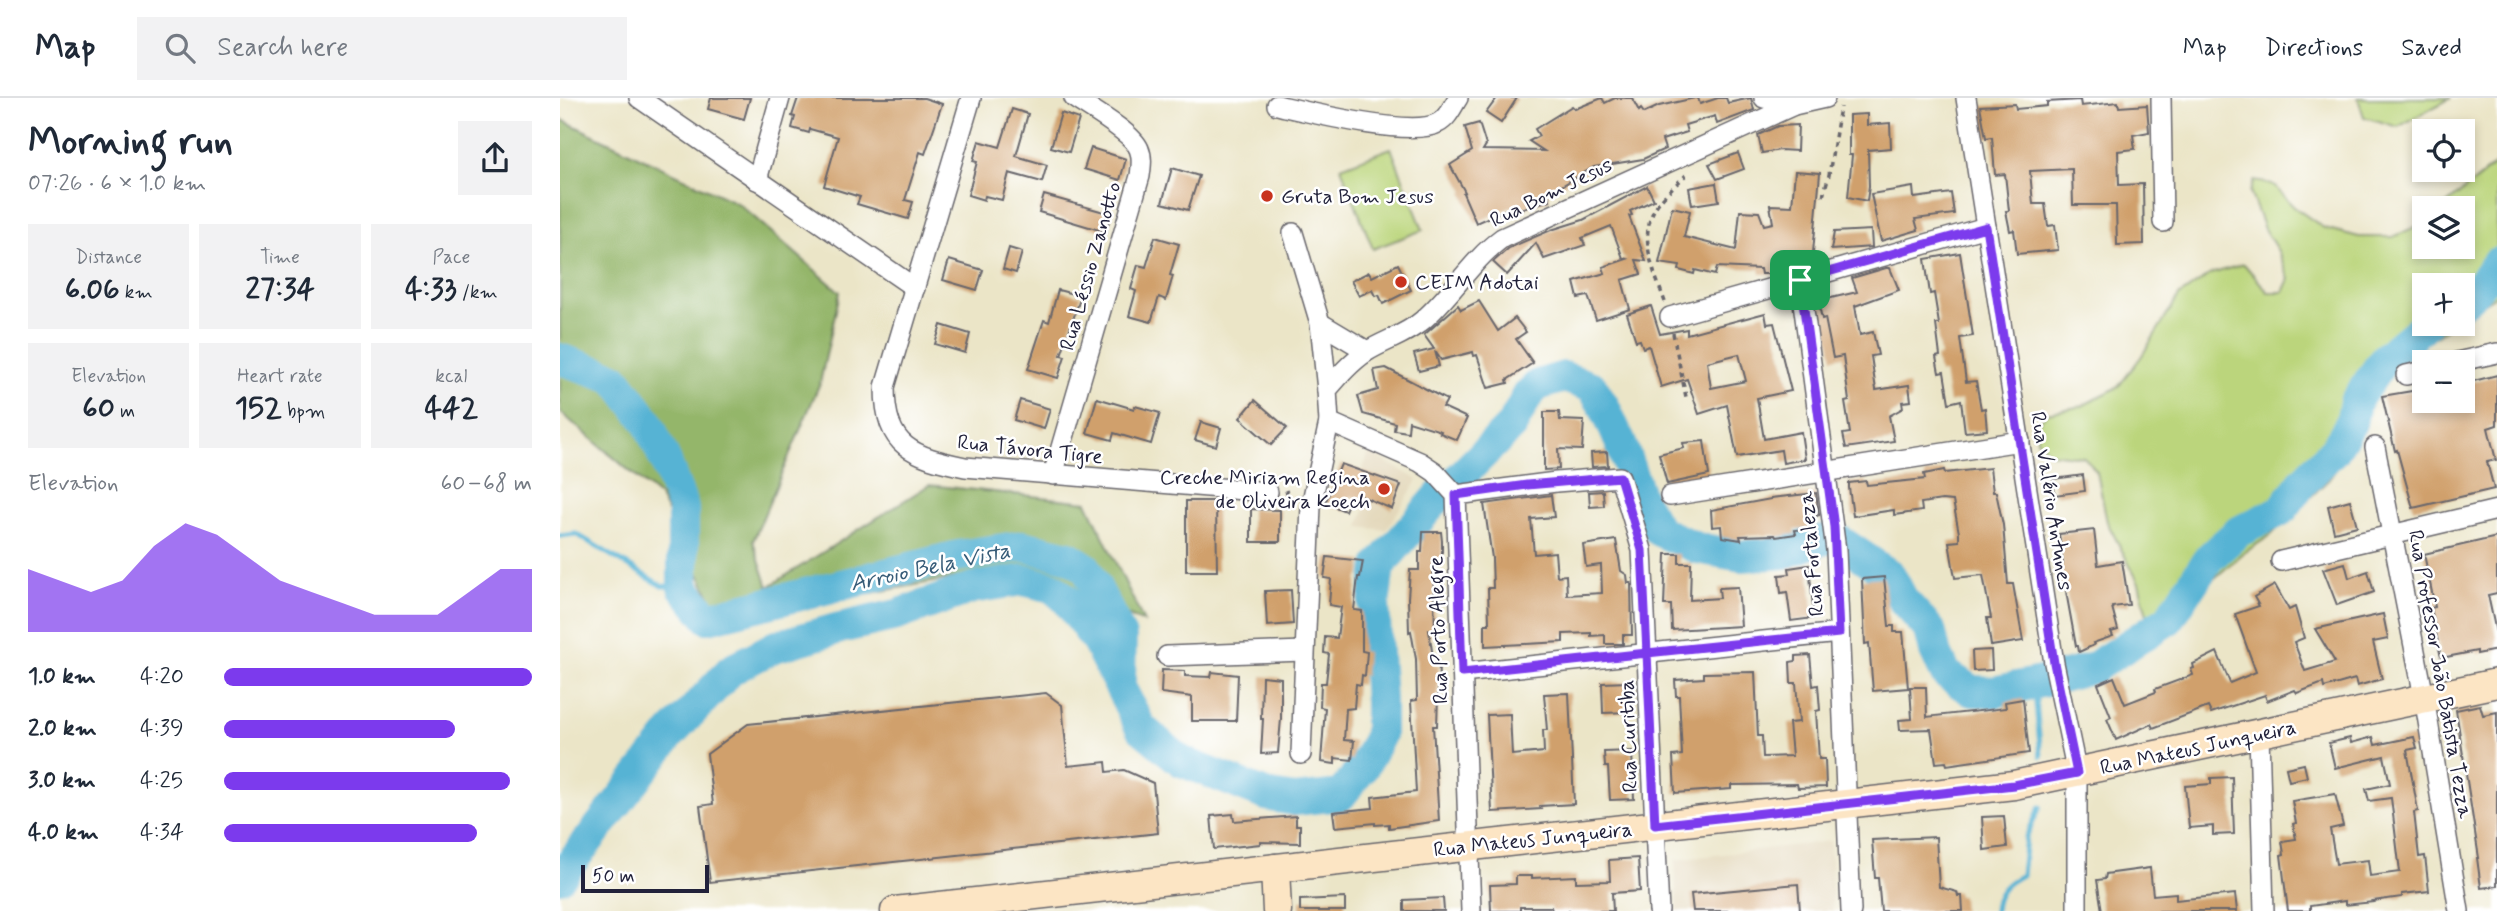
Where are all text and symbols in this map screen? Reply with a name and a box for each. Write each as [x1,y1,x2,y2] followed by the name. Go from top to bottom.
[137,17,627,80] search box
[35,26,95,70] text: Map
[161,29,199,67] icon: search
[217,31,348,65] text: Search here
[2183,33,2227,64] text: Map
[2265,33,2363,64] text: Directions
[2401,33,2462,64] text: Saved
[28,118,233,167] text: Morning run
[2412,119,2475,413] map controls
[2412,119,2475,182] button: locate
[458,121,532,195] button: share
[1486,151,1617,235] street label: Rua Bom Jesus
[28,169,206,199] text: 07:26 · 6 × 1.0 km
[1053,179,1128,354] street label: Rua Léssio Zanotto
[1281,183,1434,211] place label: Gruta Bom Jesus
[1259,188,1275,204] marker: Gruta Bom Jesus
[2412,196,2475,259] button: layers
[75,245,142,270] text: Distance
[260,245,300,270] text: Time
[432,245,470,270] text: Pace
[1770,250,1830,310] pin
[1781,261,1819,299] icon: arrive
[1415,269,1539,297] place label: CEIM Adotai
[65,270,120,309] text: 6.06
[245,270,315,309] text: 27:34
[405,270,457,309] text: 4:33
[2412,273,2475,336] button: +
[1393,274,1409,290] marker: CEIM Adotai
[120,280,153,305] text: km
[457,280,498,305] text: /km
[2412,350,2475,413] button: −
[71,364,146,389] text: Elevation
[237,364,323,389] text: Heart rate
[435,364,467,389] text: kcal
[82,389,115,428] text: 60
[235,389,282,428] text: 152
[425,389,478,428] text: 442
[115,399,135,424] text: m
[282,399,325,424] text: bpm
[2023,410,2079,593] street label: Rua Valério Antunes
[956,428,1104,472] street label: Rua Távora Tigre
[1160,464,1370,516] place label: Creche Miriam Regina de Oliveira Koech
[28,469,119,499] text: Elevation
[440,469,532,499] text: 60–68 m
[1376,481,1392,497] marker: Creche Miriam Regina de Oliveira Koech
[1793,490,1831,617] street label: Rua Fortaleza
[2401,528,2479,821] street label: Rua Professor João Batista Tezza
[848,536,1013,600] water label: Arroio Bela Vista
[1422,555,1458,704] street label: Rua Porto Alegre
[28,662,96,692] text: 1.0 km
[140,662,184,692] text: 4:20
[1613,679,1645,793] street label: Rua Curitiba
[28,714,97,744] text: 2.0 km
[140,714,184,744] text: 4:39
[2098,714,2299,782] street label: Rua Mateus Junqueira
[28,766,96,796] text: 3.0 km
[140,766,183,796] text: 4:25
[1432,816,1634,864] street label: Rua Mateus Junqueira
[28,818,99,848] text: 4.0 km
[140,818,184,848] text: 4:34
[581,862,709,894] scale bar
[592,864,635,889] text: 50 m

